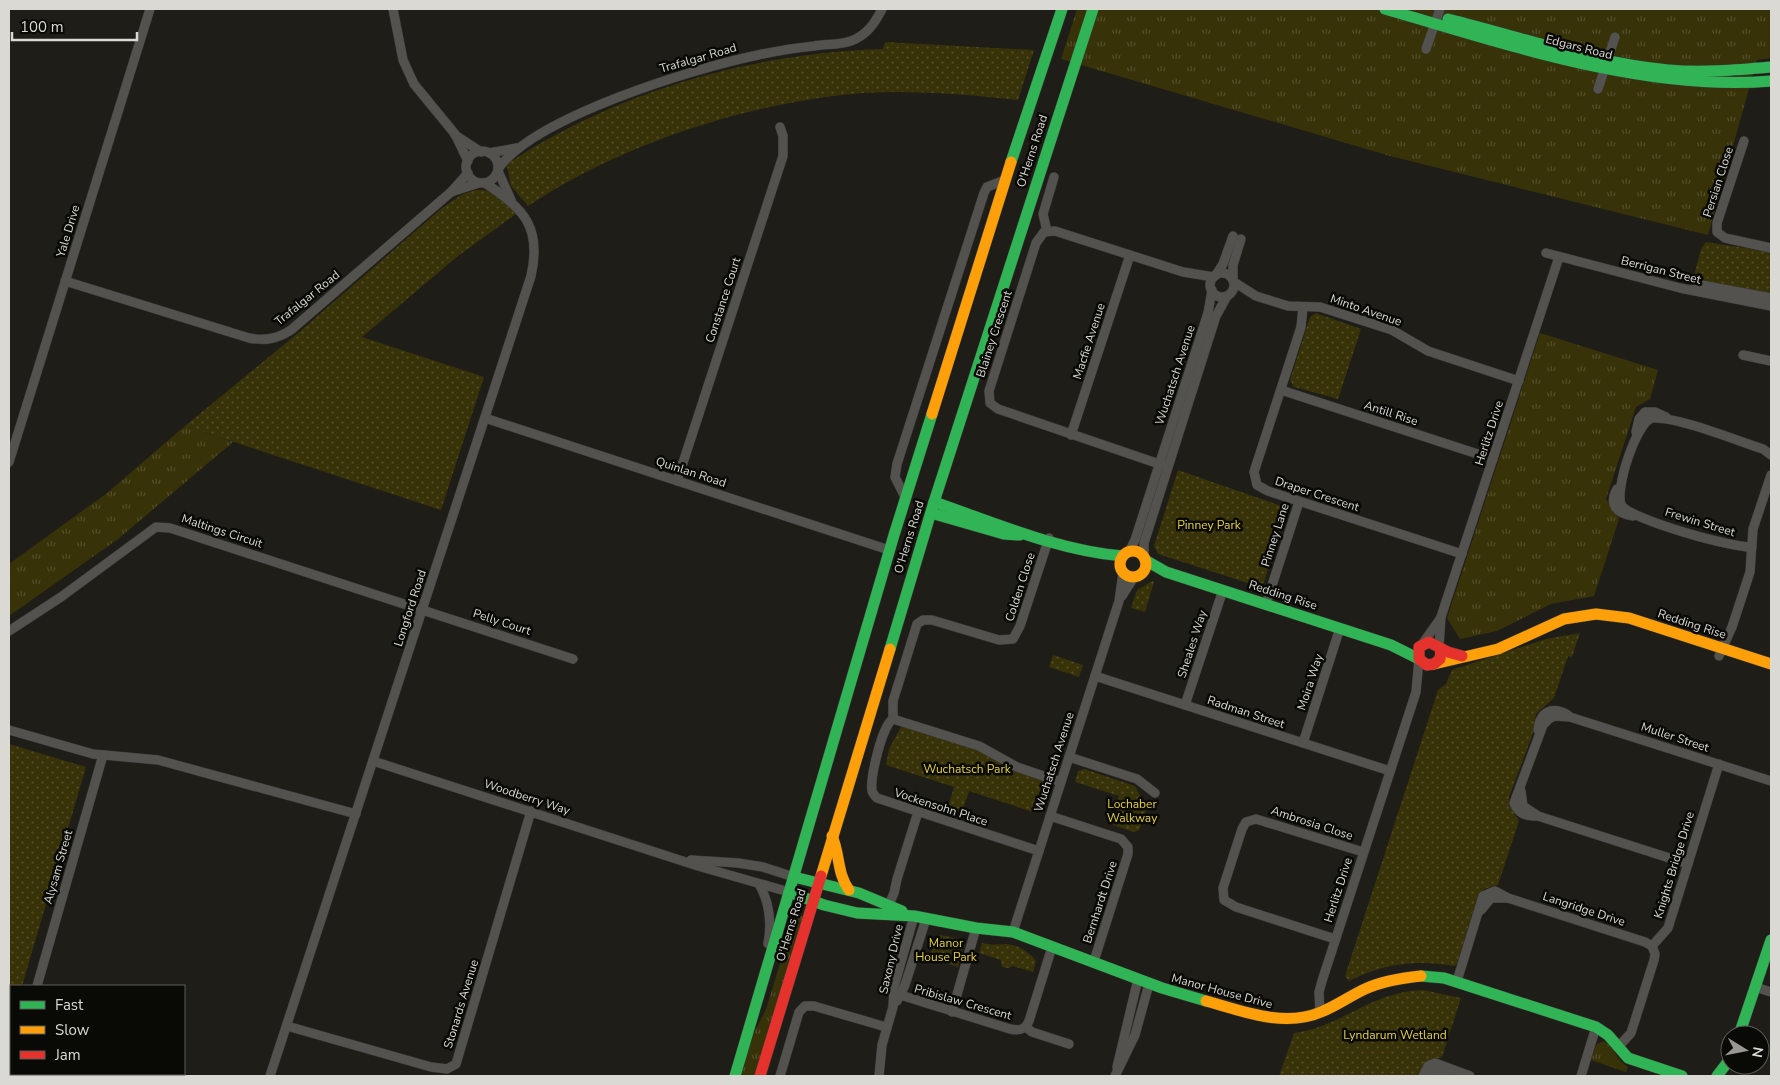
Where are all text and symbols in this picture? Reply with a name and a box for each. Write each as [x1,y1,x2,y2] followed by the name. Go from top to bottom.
[12,10,138,42] scale bar
[20,17,64,37] text: 100 m
[1544,31,1614,63] street label: Edgars Road
[658,39,738,77] street label: Trafalgar Road
[1013,113,1051,189] street label: O'Herns Road
[1699,145,1737,219] street label: Persian Close
[52,203,84,260] street label: Yale Drive
[1619,252,1703,288] street label: Berrigan Street
[702,254,745,345] street label: Constance Court
[271,267,343,329] street label: Trafalgar Road
[972,288,1016,380] street label: Blainey Crescent
[1328,290,1404,330] street label: Minto Avenue
[1069,301,1109,381] street label: Macfie Avenue
[1151,323,1199,427] street label: Wuchatsch Avenue
[1362,397,1420,429] street label: Antill Rise
[1471,398,1507,468] street label: Herlitz Drive
[654,453,728,491] street label: Quinlan Road
[1273,473,1362,515] street label: Draper Crescent
[890,499,928,575] street label: O'Herns Road
[1257,501,1293,569] street label: Pinney Lane
[1663,504,1738,540] street label: Frewin Street
[180,510,265,552] street label: Maltings Circuit
[1177,517,1242,533] park label: Pinney Park
[1001,551,1039,623] street label: Colden Close
[390,568,430,648] street label: Longford Road
[1247,576,1319,614] street label: Redding Rise
[471,605,534,639] street label: Pelly Court
[1656,605,1728,643] street label: Redding Rise
[1173,607,1211,680] street label: Sheales Way
[1293,651,1327,712] street label: Moira Way
[1205,692,1288,732] street label: Radman Street
[1030,710,1078,814] street label: Wuchatsch Avenue
[1639,718,1712,756] street label: Muller Street
[923,761,1012,777] park label: Wuchatsch Park
[482,776,573,819] street label: Woodberry Way
[891,784,990,830] street label: Vockensohn Place
[1107,796,1158,826] park label: Lochaber Walkway
[1269,802,1355,844] street label: Ambrosia Close
[1650,810,1698,920] street label: Knights Bridge Drive
[40,827,76,906] street label: Alysam Street
[1320,855,1356,925] street label: Herlitz Drive
[1079,859,1121,945] street label: Bernhardt Drive
[772,887,810,963] street label: O'Herns Road
[1541,888,1627,930] street label: Langridge Drive
[875,923,907,995] street label: Saxony Drive
[915,935,978,965] park label: Manor House Park
[440,958,482,1050] street label: Stonards Avenue
[1170,970,1274,1012] street label: Manor House Drive
[913,980,1014,1024] street label: Pribislaw Crescent
[10,985,185,1075] legend
[55,995,84,1015] text: Fast
[55,1020,90,1040] text: Slow
[1720,1025,1770,1075] north arrow
[1343,1027,1447,1043] park label: Lyndarum Wetland
[54,1045,81,1065] text: Jam
[1747,1045,1768,1059] text: N

